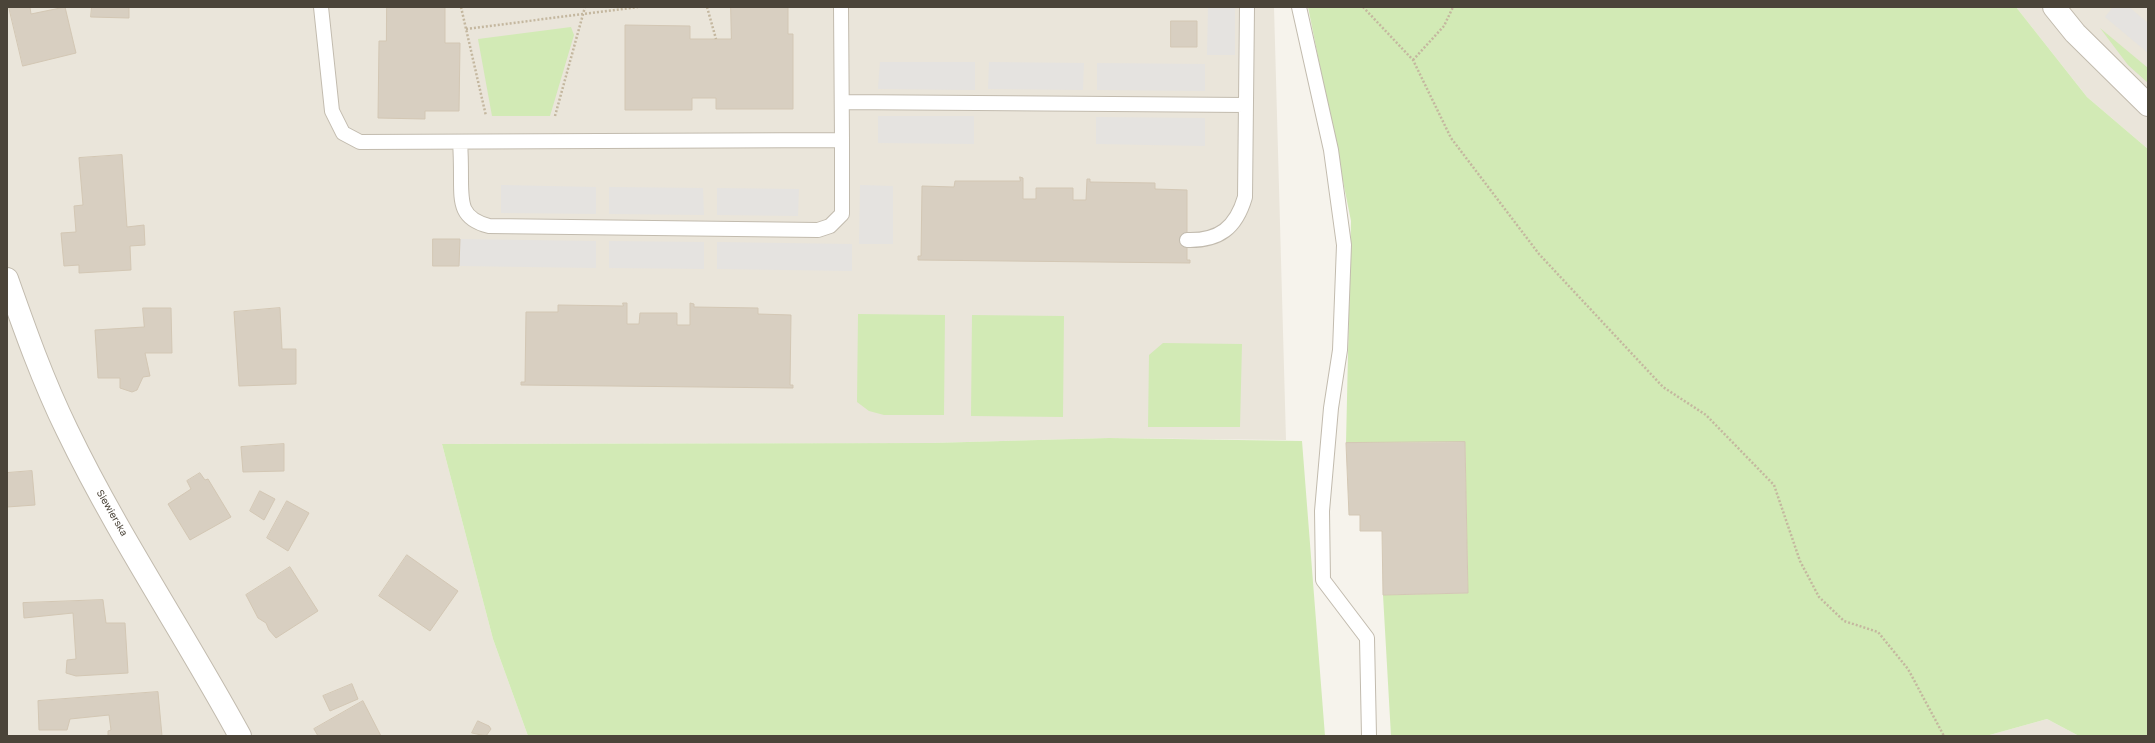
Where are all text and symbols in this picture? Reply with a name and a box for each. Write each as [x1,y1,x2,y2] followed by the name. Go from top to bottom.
[94,488,130,538] street label: Siewierska

